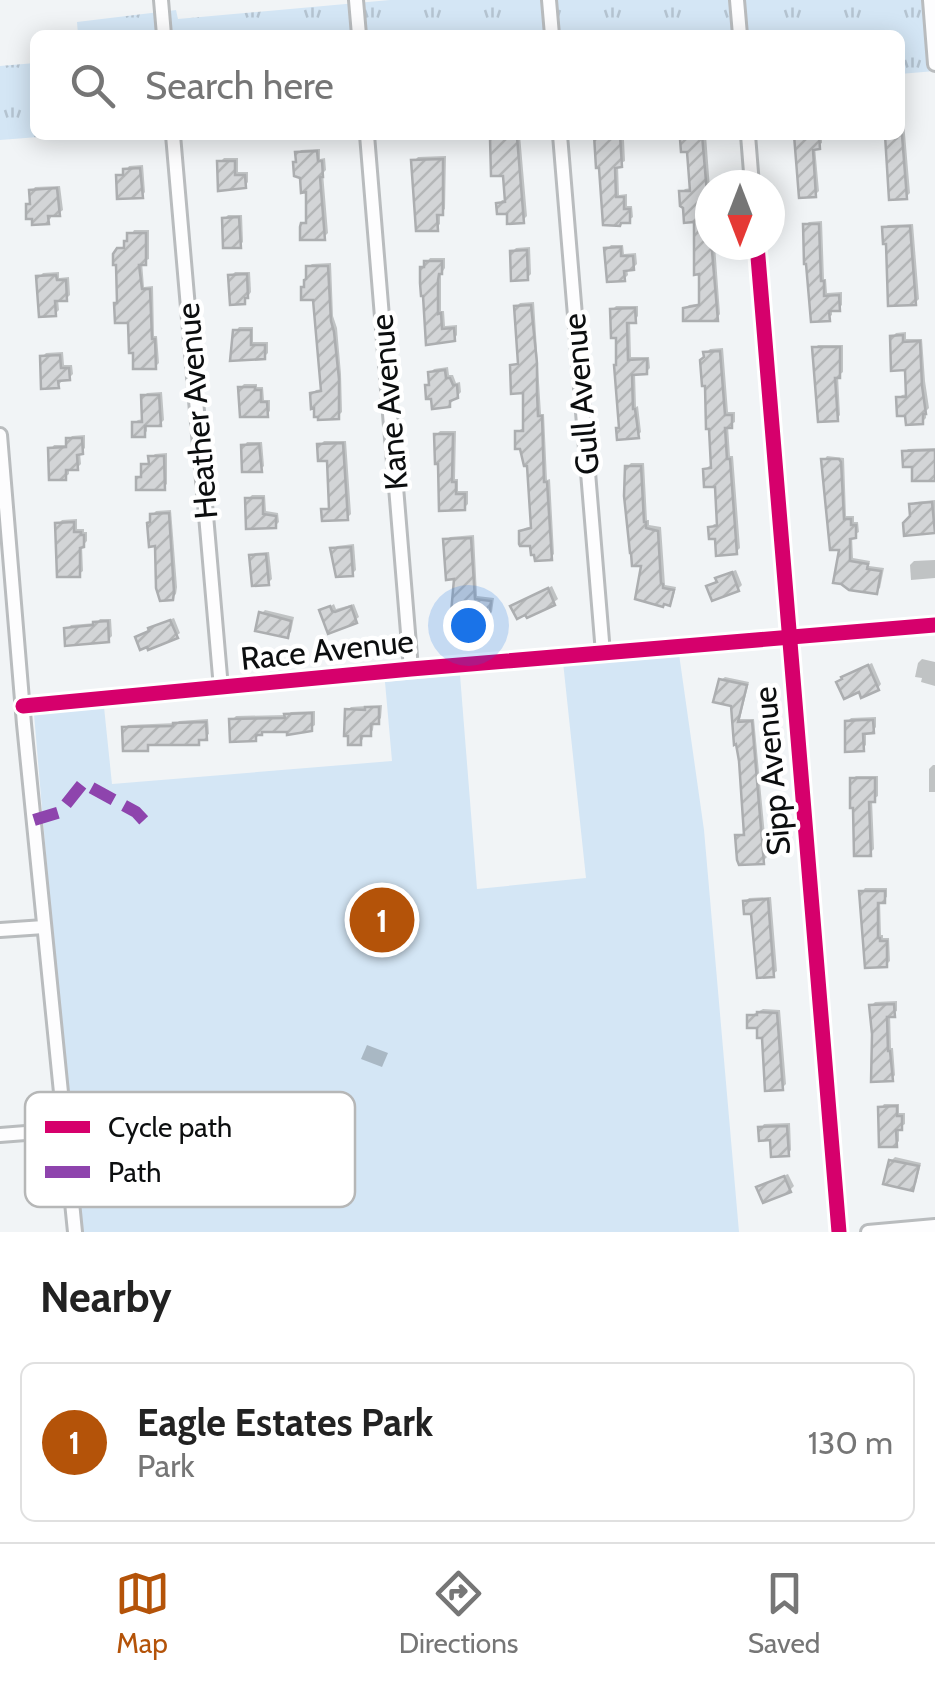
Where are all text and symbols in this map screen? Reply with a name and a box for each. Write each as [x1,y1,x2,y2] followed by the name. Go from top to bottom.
[30,30,905,140] search box
[65,58,120,113] icon: search
[145,62,334,109] text: Search here
[695,170,785,260] north arrow
[168,301,225,521] street label: Heather Avenue
[361,312,416,492] street label: Kane Avenue
[554,312,607,476] street label: Gull Avenue
[443,600,494,651] your location
[238,621,415,678] street label: Race Avenue
[745,685,798,857] street label: Sipp Avenue
[350,882,414,958] pin: 1
[25,1092,355,1207] legend
[108,1110,232,1144] text: Cycle path
[108,1155,161,1189] text: Path
[40,1271,172,1323] text: Nearby
[137,1399,433,1446] text: Eagle Estates Park
[69,1423,80,1462] text: 1
[808,1423,893,1462] text: 130 m
[137,1446,195,1485] text: Park
[115,1566,170,1660] tab: Map
[399,1566,518,1660] tab: Directions
[748,1566,820,1660] tab: Saved

